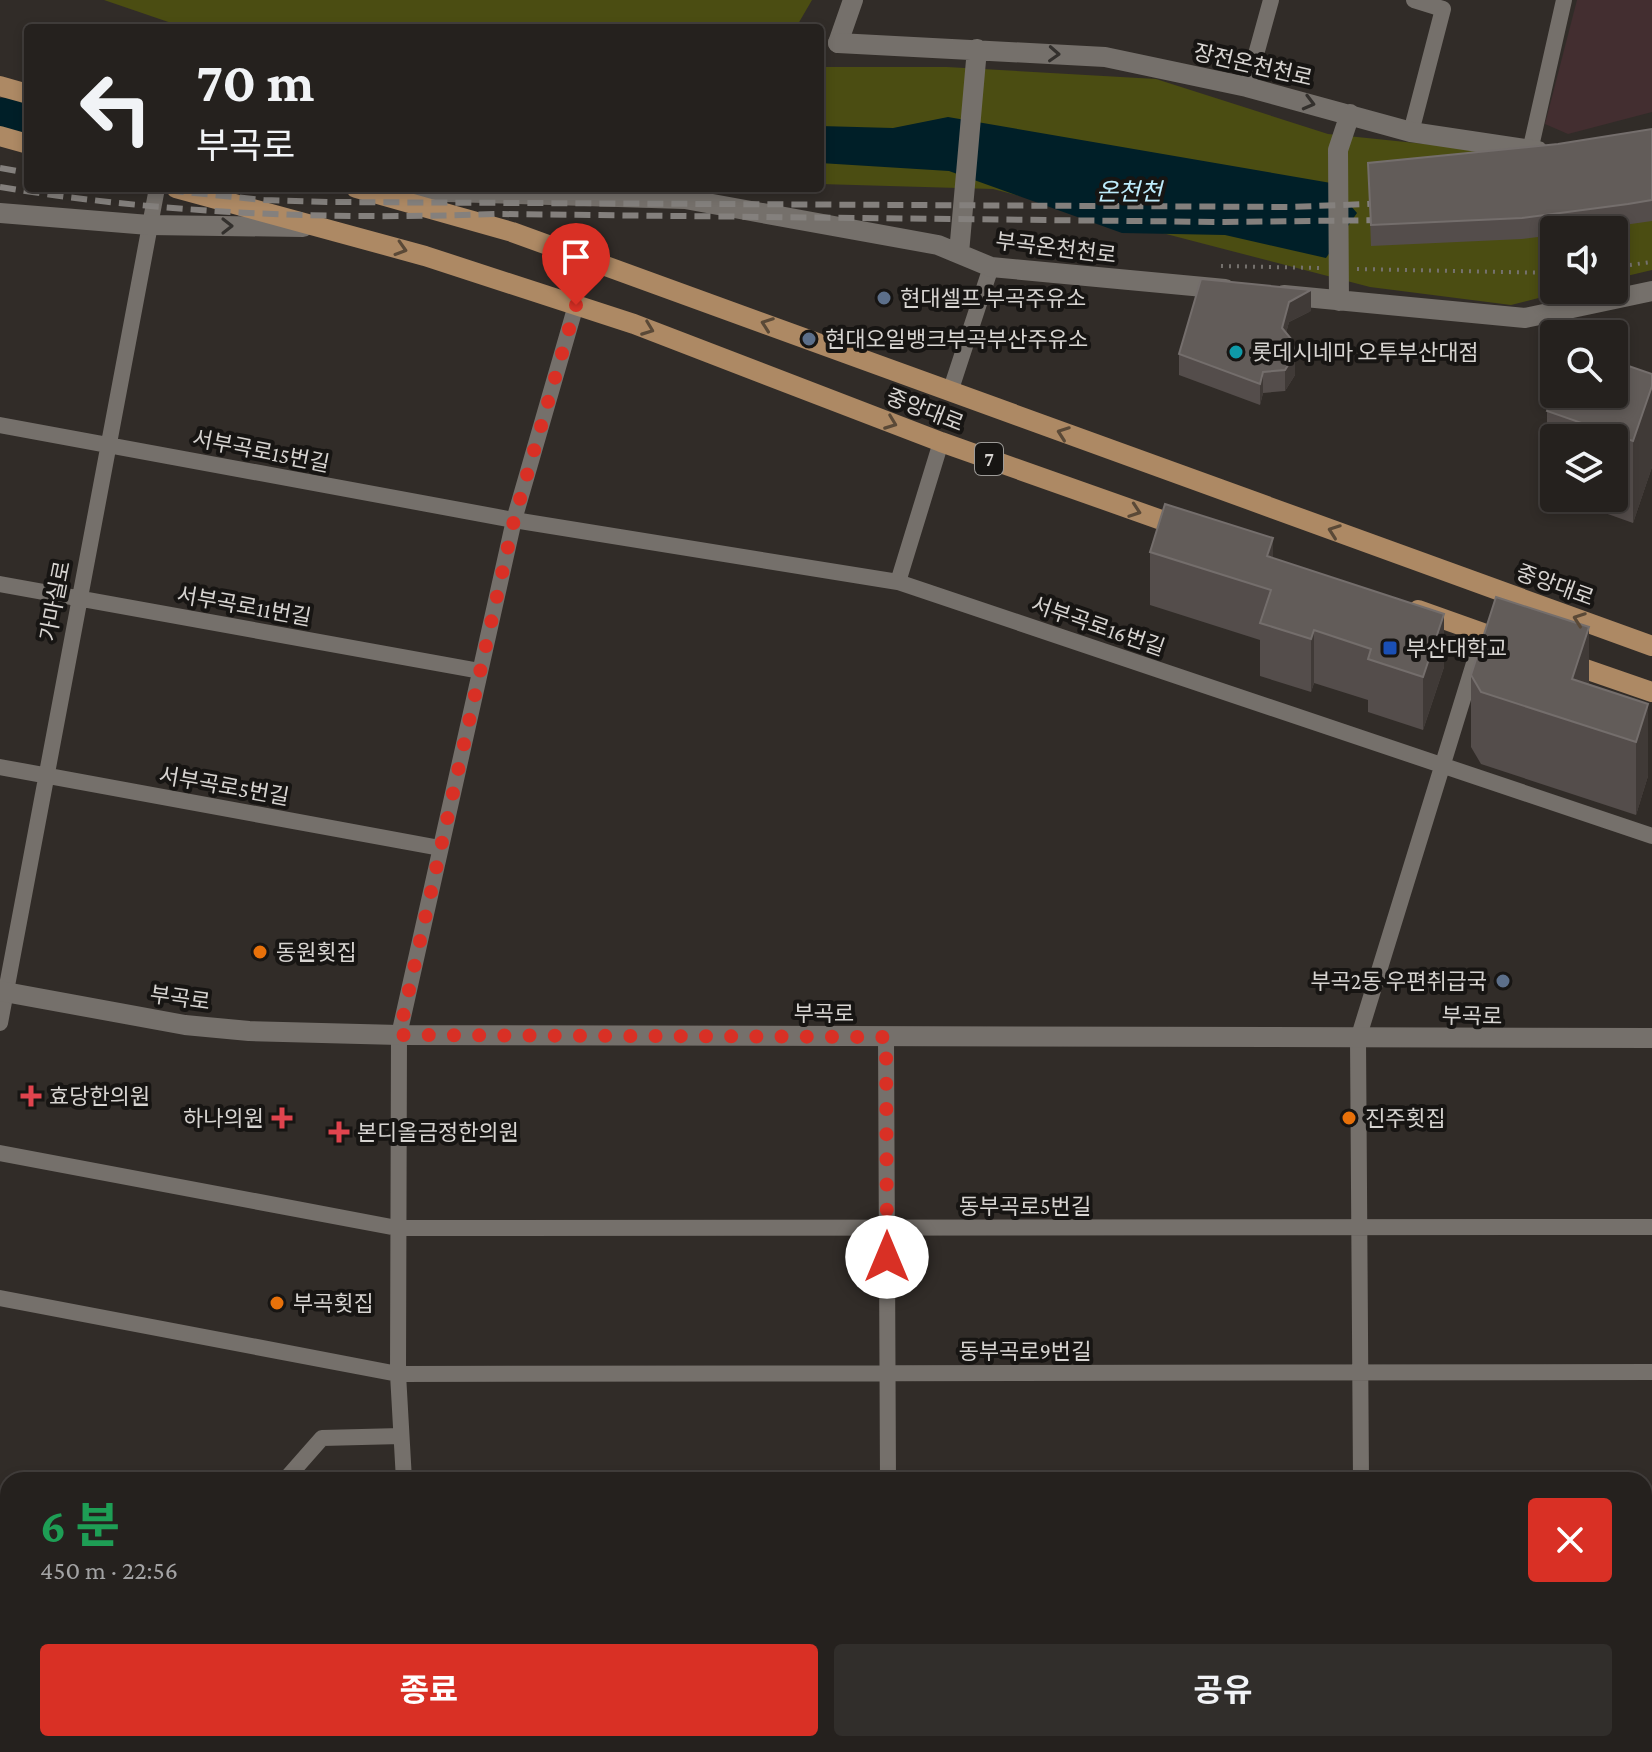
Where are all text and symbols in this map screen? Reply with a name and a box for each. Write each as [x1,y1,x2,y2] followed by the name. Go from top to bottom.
[1191,39,1315,91] street label: 장전온천천로
[1048,45,1061,62] one-way arrow
[196,51,315,113] text: 70 m
[64,56,168,160] icon: left
[1302,94,1316,110] one-way arrow
[196,126,295,166] text: 부곡로
[1096,178,1165,205] water label: 온천천
[1540,216,1628,512] map controls
[1540,216,1628,304] button: sound
[221,217,234,235] one-way arrow
[542,223,610,305] pin
[994,228,1118,268] street label: 부곡온천천로
[554,235,598,279] icon: arrive
[393,240,407,256] one-way arrow
[900,286,1086,311] place label: 현대셀프 부곡주유소
[875,289,893,307] marker: 현대셀프 부곡주유소
[760,318,774,334] one-way arrow
[640,319,654,336] one-way arrow
[1540,320,1628,408] button: search
[825,327,1088,352] place label: 현대오일뱅크부곡부산주유소
[800,330,818,348] marker: 현대오일뱅크부곡부산주유소
[1252,340,1479,365] place label: 롯데시네마 오투부산대점
[1227,343,1245,361] marker: 롯데시네마 오투부산대점
[883,384,967,436] street label: 중앙대로
[883,413,897,430] one-way arrow
[1540,424,1628,512] button: layers
[190,425,332,477] street label: 서부곡로15번길
[1057,426,1071,443] one-way arrow
[975,443,1003,475] road number: 7
[1127,501,1141,517] one-way arrow
[1328,524,1342,541] one-way arrow
[35,559,75,643] street label: 가마실로
[1513,559,1597,611] street label: 중앙대로
[175,582,313,630] street label: 서부곡로11번길
[1028,591,1168,661] street label: 서부곡로16번길
[1572,613,1586,629] one-way arrow
[1406,636,1507,661] place label: 부산대학교
[1381,639,1399,657] marker: 부산대학교
[157,762,291,810] street label: 서부곡로5번길
[276,940,357,965] place label: 동원횟집
[251,943,269,961] marker: 동원횟집
[1310,969,1487,994] place label: 부곡2동 우편취급국
[1494,972,1512,990] marker: 부곡2동 우편취급국
[148,981,212,1015] street label: 부곡로
[794,1001,854,1026] street label: 부곡로
[1441,1003,1503,1029] street label: 부곡로
[49,1084,150,1109] place label: 효당한의원
[20,1085,42,1107] marker: 효당한의원
[183,1106,264,1131] place label: 하나의원
[1365,1106,1446,1131] place label: 진주횟집
[271,1107,293,1129] marker: 하나의원
[1340,1109,1358,1127] marker: 진주횟집
[357,1120,519,1145] place label: 본디올금정한의원
[328,1121,350,1143] marker: 본디올금정한의원
[959,1194,1091,1219] street label: 동부곡로5번길
[845,1215,929,1299] position arrow
[293,1291,374,1316] place label: 부곡횟집
[268,1294,286,1312] marker: 부곡횟집
[959,1339,1091,1364] street label: 동부곡로9번길
[1528,1498,1612,1582] button: close
[40,1499,120,1552] text: 6 분
[40,1556,178,1585] text: 450 m · 22:56
[40,1644,818,1736] button: 종료
[834,1644,1612,1736] button: 공유

